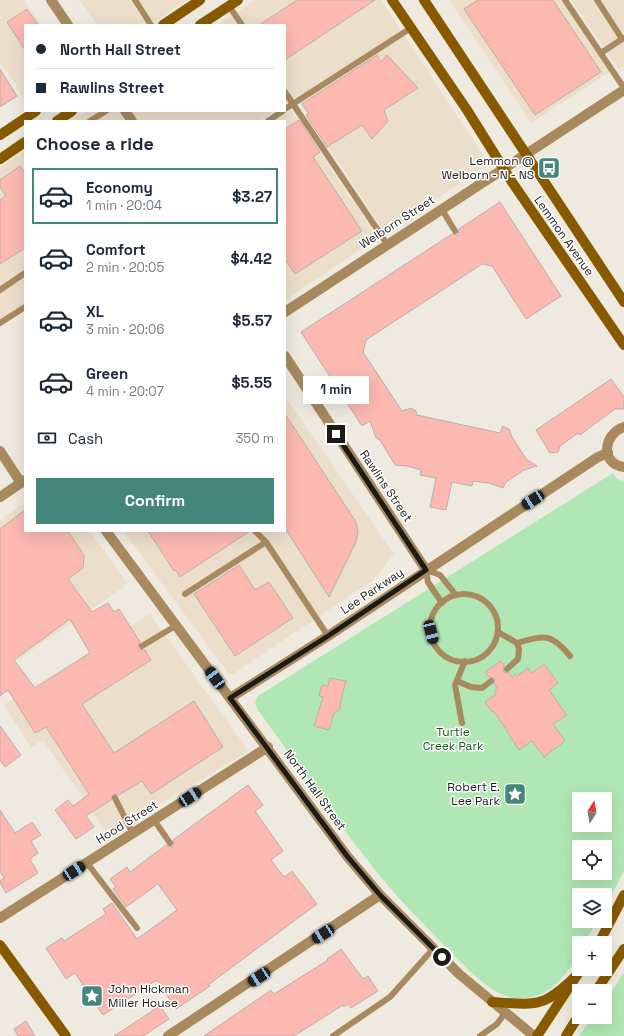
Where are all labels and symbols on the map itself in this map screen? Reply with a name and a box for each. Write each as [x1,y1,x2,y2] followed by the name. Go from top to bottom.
[441,153,534,183] place label: Lemmon @ Welborn - N - NS
[536,155,562,181] bus stop icon: Lemmon @ Welborn - N - NS
[356,192,438,252] street label: Welborn Street
[530,193,598,279] street label: Lemmon Avenue
[303,376,369,404] callout: 1 min
[327,425,345,443] route end
[356,447,416,525] street label: Rawlins Street
[520,488,546,512] car
[338,564,406,618] street label: Lee Parkway
[422,619,440,645] car
[203,665,227,691] car
[423,724,484,754] park label: Turtle Creek Park
[280,746,350,834] street label: North Hall Street
[447,779,501,809] place label: Robert E. Lee Park
[502,781,528,807] place icon: Robert E. Lee Park
[177,785,203,809] car
[572,792,612,832] north arrow
[93,797,161,847] street label: Hood Street
[61,859,87,883] car
[310,922,336,946] car
[433,948,451,966] route start
[246,965,272,989] car
[108,981,189,1011] place label: John Hickman Miller House
[79,983,105,1009] place icon: John Hickman Miller House

